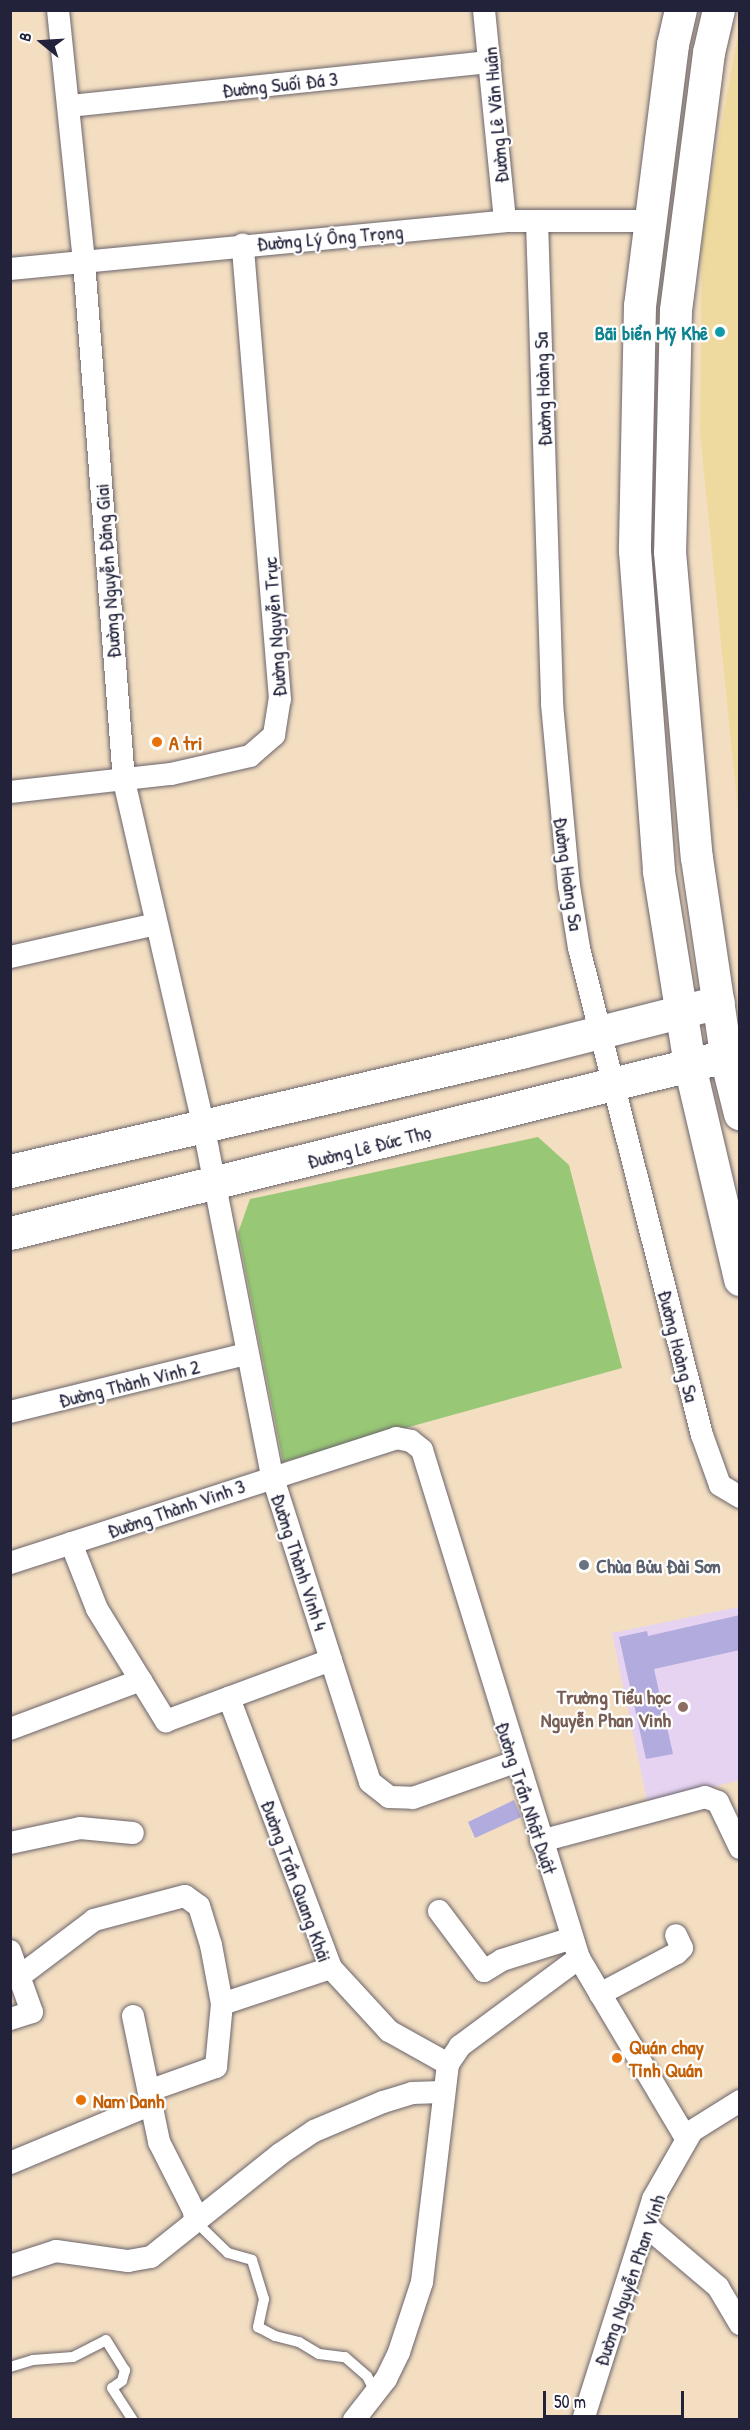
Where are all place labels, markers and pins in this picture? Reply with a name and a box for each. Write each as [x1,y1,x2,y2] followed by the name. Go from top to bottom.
[595,320,708,344] place label: Bãi biển Mỹ Khê
[713,325,727,339] marker: Bãi biển Mỹ Khê
[169,730,202,754] place label: A tri
[150,735,164,749] marker: A tri
[596,1553,721,1577] place label: Chùa Bửu Đài Sơn
[577,1558,591,1572] marker: Chùa Bửu Đài Sơn
[541,1684,671,1731] place label: Trường Tiểu học Nguyễn Phan Vinh
[676,1700,690,1714] marker: Trường Tiểu học Nguyễn Phan Vinh
[629,2034,704,2081] place label: Quán chay Tỉnh Quán
[610,2051,624,2065] marker: Quán chay Tỉnh Quán
[93,2088,164,2112] place label: Nam Danh
[74,2093,88,2107] marker: Nam Danh

